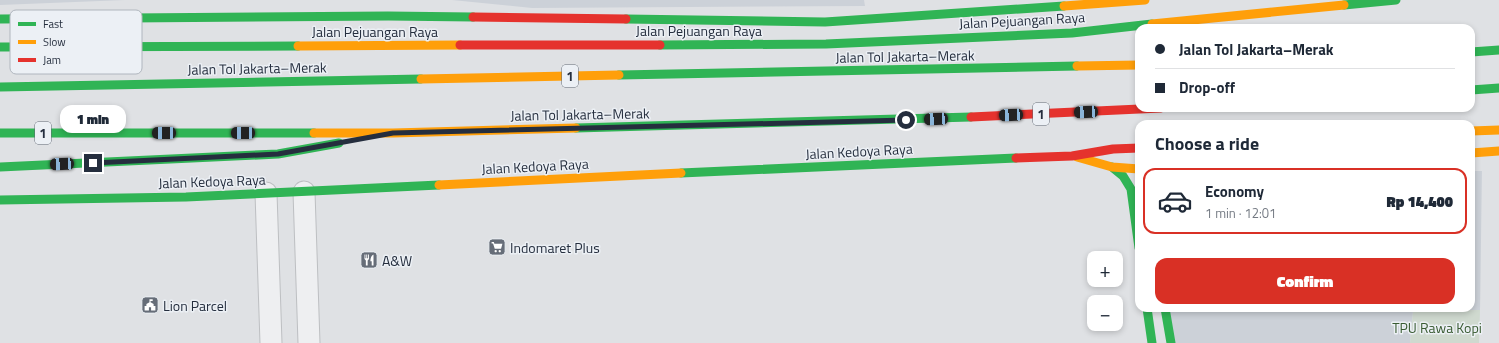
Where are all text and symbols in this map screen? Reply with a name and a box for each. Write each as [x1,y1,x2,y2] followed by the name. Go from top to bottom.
[958,6,1086,34] street label: Jalan Pejuangan Raya
[10,10,142,74] legend
[43,16,63,32] text: Fast
[636,20,762,41] street label: Jalan Pejuangan Raya
[312,21,438,42] street label: Jalan Pejuangan Raya
[43,34,66,50] text: Slow
[1179,38,1334,61] text: Jalan Tol Jakarta–Merak
[835,44,975,68] street label: Jalan Tol Jakarta–Merak
[43,52,61,68] text: Jam
[187,56,327,80] street label: Jalan Tol Jakarta–Merak
[562,65,578,87] road number: 1
[1179,76,1235,99] text: Drop-off
[510,102,650,126] street label: Jalan Tol Jakarta–Merak
[1033,103,1049,125] road number: 1
[60,105,126,133] callout: 1 min
[1074,105,1098,119] car
[999,108,1023,122] car
[77,109,109,129] text: 1 min
[897,111,915,129] route start
[924,112,948,126] car
[35,122,51,144] road number: 1
[152,127,176,139] car
[231,127,255,139] car
[1155,130,1259,157] text: Choose a ride
[805,138,913,164] street label: Jalan Kedoya Raya
[481,153,589,179] street label: Jalan Kedoya Raya
[84,154,102,172] route end
[50,157,74,171] car
[158,169,266,193] street label: Jalan Kedoya Raya
[1205,180,1264,203] text: Economy
[1157,183,1193,219] icon: car
[1386,190,1453,213] text: Rp 14,400
[1205,203,1276,223] text: 1 min · 12:01
[487,237,507,257] supermarket icon: Indomaret Plus
[510,237,600,258] place label: Indomaret Plus
[359,250,379,270] restaurant icon: A&W
[382,250,412,271] place label: A&W
[1087,251,1123,331] map controls
[1087,251,1123,287] button: +
[1155,258,1455,304] button: Confirm
[140,295,160,315] public building icon: Lion Parcel
[163,295,227,316] place label: Lion Parcel
[1087,295,1123,331] button: −
[1392,317,1482,338] park label: TPU Rawa Kopi

